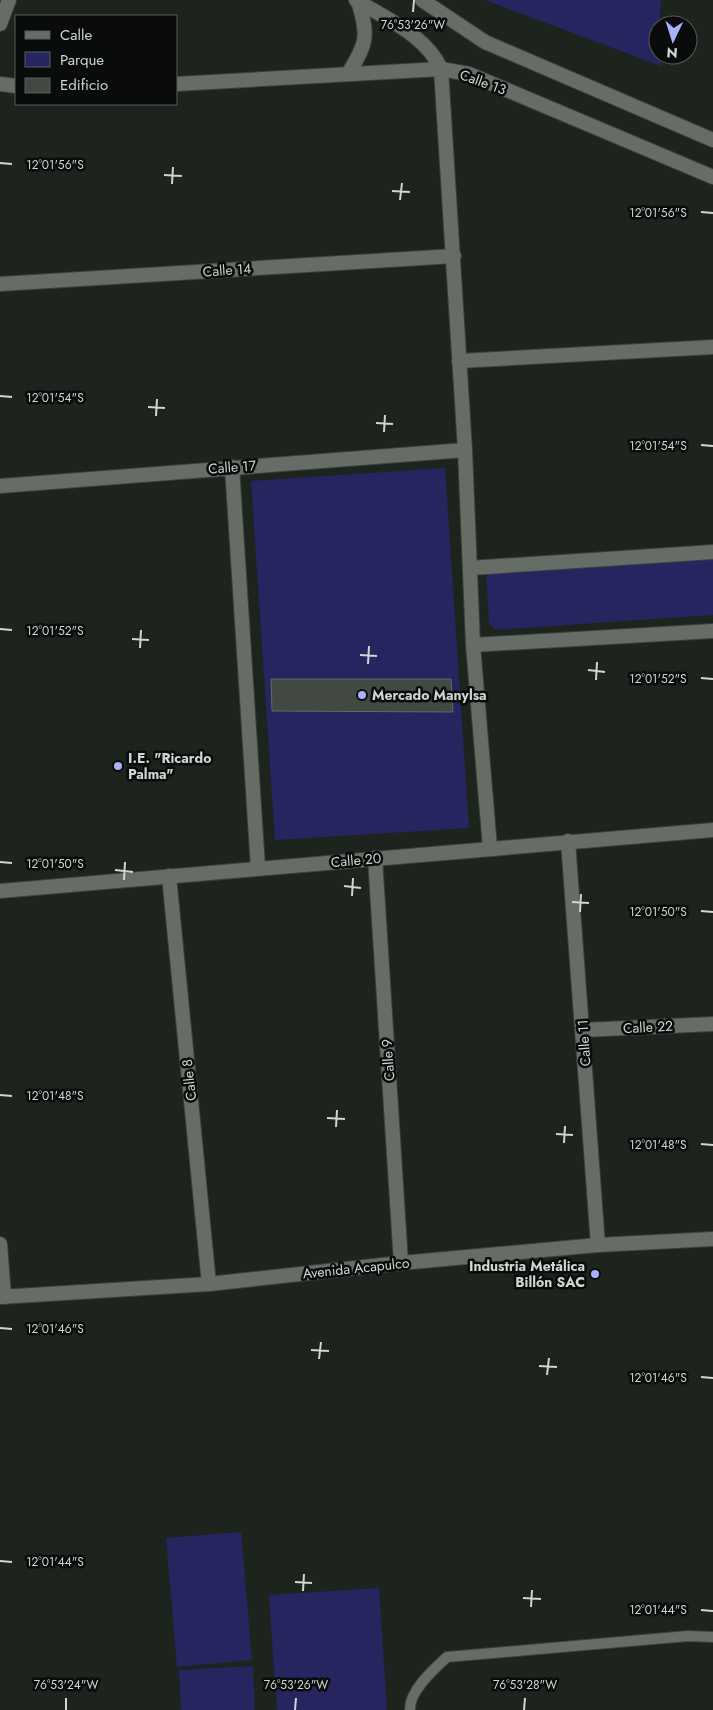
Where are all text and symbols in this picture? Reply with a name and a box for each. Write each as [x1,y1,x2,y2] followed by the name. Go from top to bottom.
[15,15,178,105] legend
[648,15,698,65] north arrow
[381,16,445,34] text: 76°53'26"W
[60,24,92,46] text: Calle
[666,43,678,63] text: N
[60,49,104,71] text: Parque
[457,64,509,100] street label: Calle 13
[60,74,108,96] text: Edificio
[26,156,84,174] text: 12°01'56"S
[629,204,687,222] text: 12°01'56"S
[202,258,252,282] street label: Calle 14
[26,389,84,407] text: 12°01'54"S
[629,437,687,455] text: 12°01'54"S
[207,455,257,479] street label: Calle 17
[26,622,84,640] text: 12°01'52"S
[629,670,687,688] text: 12°01'52"S
[372,685,487,705] place label: Mercado Manylsa
[356,689,368,701] marker: Mercado Manylsa
[128,748,211,784] place label: I.E. "Ricardo Palma"
[112,760,124,772] marker: I.E. "Ricardo Palma"
[330,848,382,872] street label: Calle 20
[26,855,84,873] text: 12°01'50"S
[629,903,687,921] text: 12°01'50"S
[622,1016,674,1038] street label: Calle 22
[572,1019,596,1067] street label: Calle 11
[377,1038,399,1082] street label: Calle 9
[177,1058,201,1102] street label: Calle 8
[26,1087,84,1105] text: 12°01'48"S
[629,1136,687,1154] text: 12°01'48"S
[302,1252,411,1284] street label: Avenida Acapulco
[469,1256,585,1292] place label: Industria Metálica Billón SAC
[589,1268,601,1280] marker: Industria Metálica Billón SAC
[26,1320,84,1338] text: 12°01'46"S
[629,1369,687,1387] text: 12°01'46"S
[26,1553,84,1571] text: 12°01'44"S
[629,1601,687,1619] text: 12°01'44"S
[34,1676,98,1694] text: 76°53'24"W
[264,1676,328,1694] text: 76°53'26"W
[493,1676,557,1694] text: 76°53'28"W

